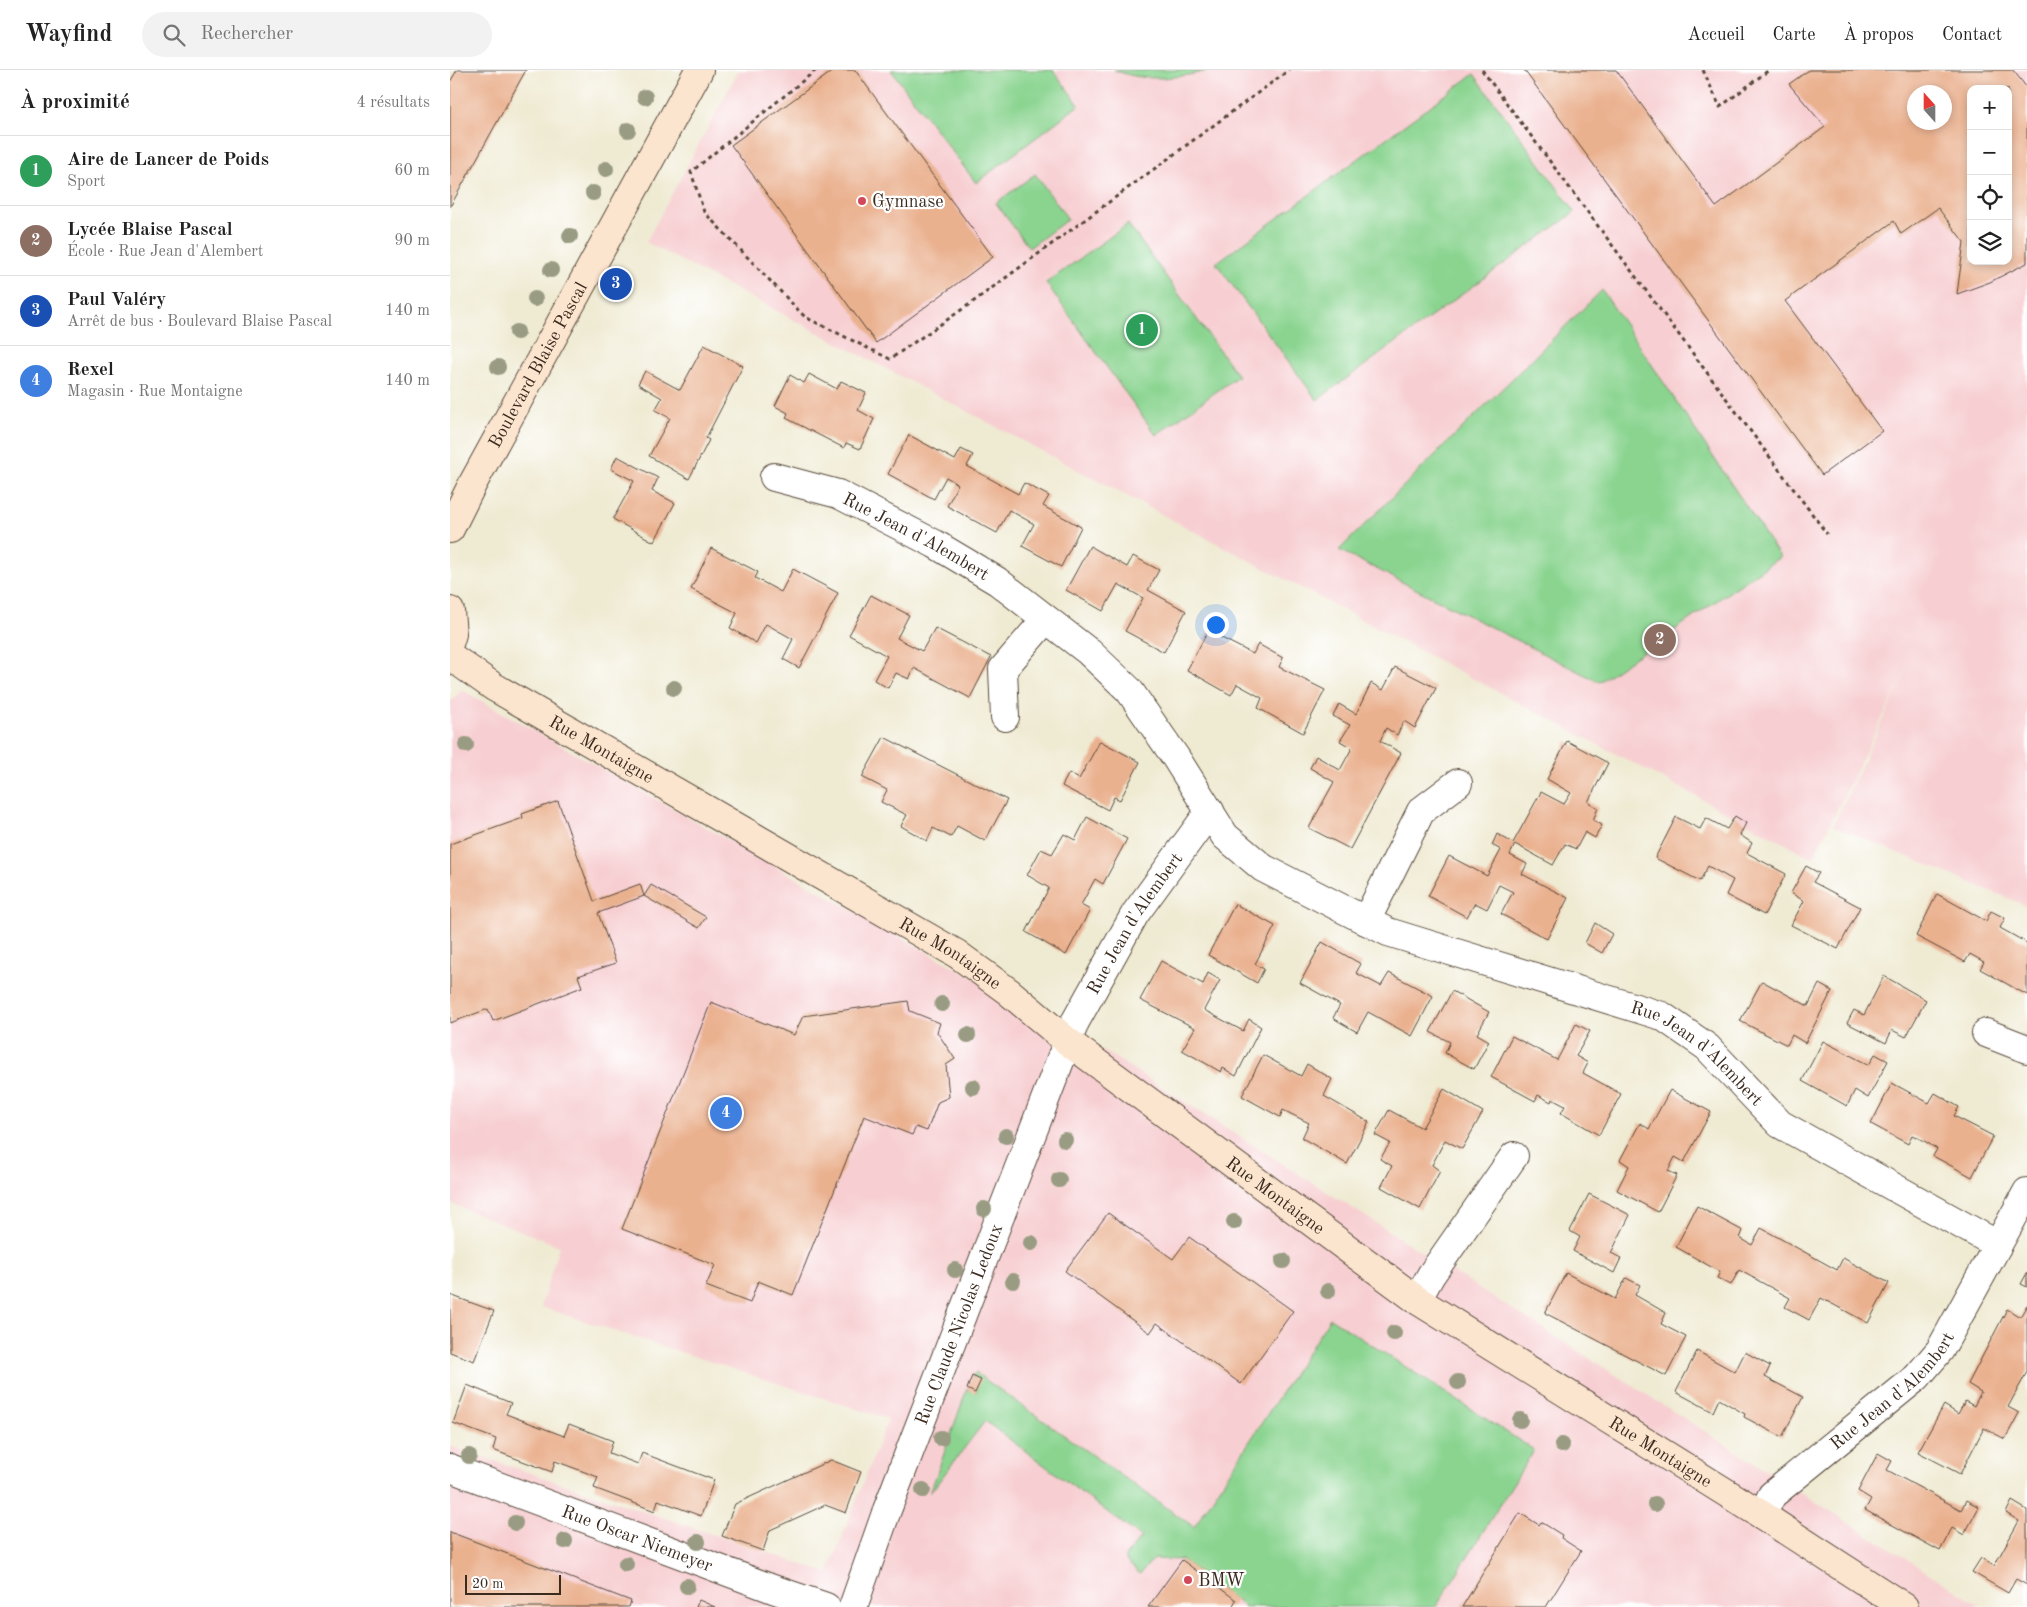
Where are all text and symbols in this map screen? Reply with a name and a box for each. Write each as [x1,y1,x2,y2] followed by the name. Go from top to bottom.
[142,12,492,57] search box
[160,21,188,49] icon: search
[25,23,112,47] text: Wayfind
[200,25,293,44] text: Rechercher
[1687,26,1745,44] text: Accueil
[1773,26,1815,44] text: Carte
[1843,26,1914,44] text: À propos
[1942,26,2002,44] text: Contact
[1907,85,1952,130] north arrow
[1967,85,2012,265] map controls
[1967,85,2012,130] button: +
[20,92,130,113] text: À proximité
[356,95,430,111] text: 4 résultats
[1967,130,2012,175] button: −
[67,151,269,170] text: Aire de Lancer de Poids
[31,163,41,179] text: 1
[394,163,430,179] text: 60 m
[67,174,105,190] text: Sport
[1967,175,2012,220] button: locate
[872,193,944,211] place label: Gymnase
[856,195,868,207] marker: Gymnase
[1967,220,2012,265] button: layers
[67,221,233,240] text: Lycée Blaise Pascal
[31,233,41,249] text: 2
[394,233,430,249] text: 90 m
[67,244,263,260] text: École · Rue Jean d'Alembert
[600,265,632,303] pin: 3
[486,279,591,451] street label: Boulevard Blaise Pascal
[67,291,166,310] text: Paul Valéry
[31,303,41,319] text: 3
[385,303,430,319] text: 140 m
[1126,311,1158,349] pin: 1
[67,314,332,330] text: Arrêt de bus · Boulevard Blaise Pascal
[67,361,114,380] text: Rexel
[31,373,41,389] text: 4
[385,373,430,389] text: 140 m
[67,384,243,400] text: Magasin · Rue Montaigne
[840,490,992,584] street label: Rue Jean d'Alembert
[1203,612,1229,638] your location
[1644,621,1676,659] pin: 2
[546,713,656,787] street label: Rue Montaigne
[1084,850,1186,998] street label: Rue Jean d'Alembert
[896,915,1004,993] street label: Rue Montaigne
[1628,999,1766,1110] street label: Rue Jean d'Alembert
[710,1094,742,1132] pin: 4
[1222,1154,1327,1238] street label: Rue Montaigne
[913,1221,1006,1428] street label: Rue Claude Nicolas Ledoux
[1827,1329,1958,1454] street label: Rue Jean d'Alembert
[1605,1414,1715,1491] street label: Rue Montaigne
[559,1503,715,1576] street label: Rue Oscar Niemeyer
[465,1572,561,1595] scale bar
[1198,1572,1245,1590] place label: BMW
[1182,1574,1194,1586] marker: BMW
[472,1577,503,1591] text: 20 m

